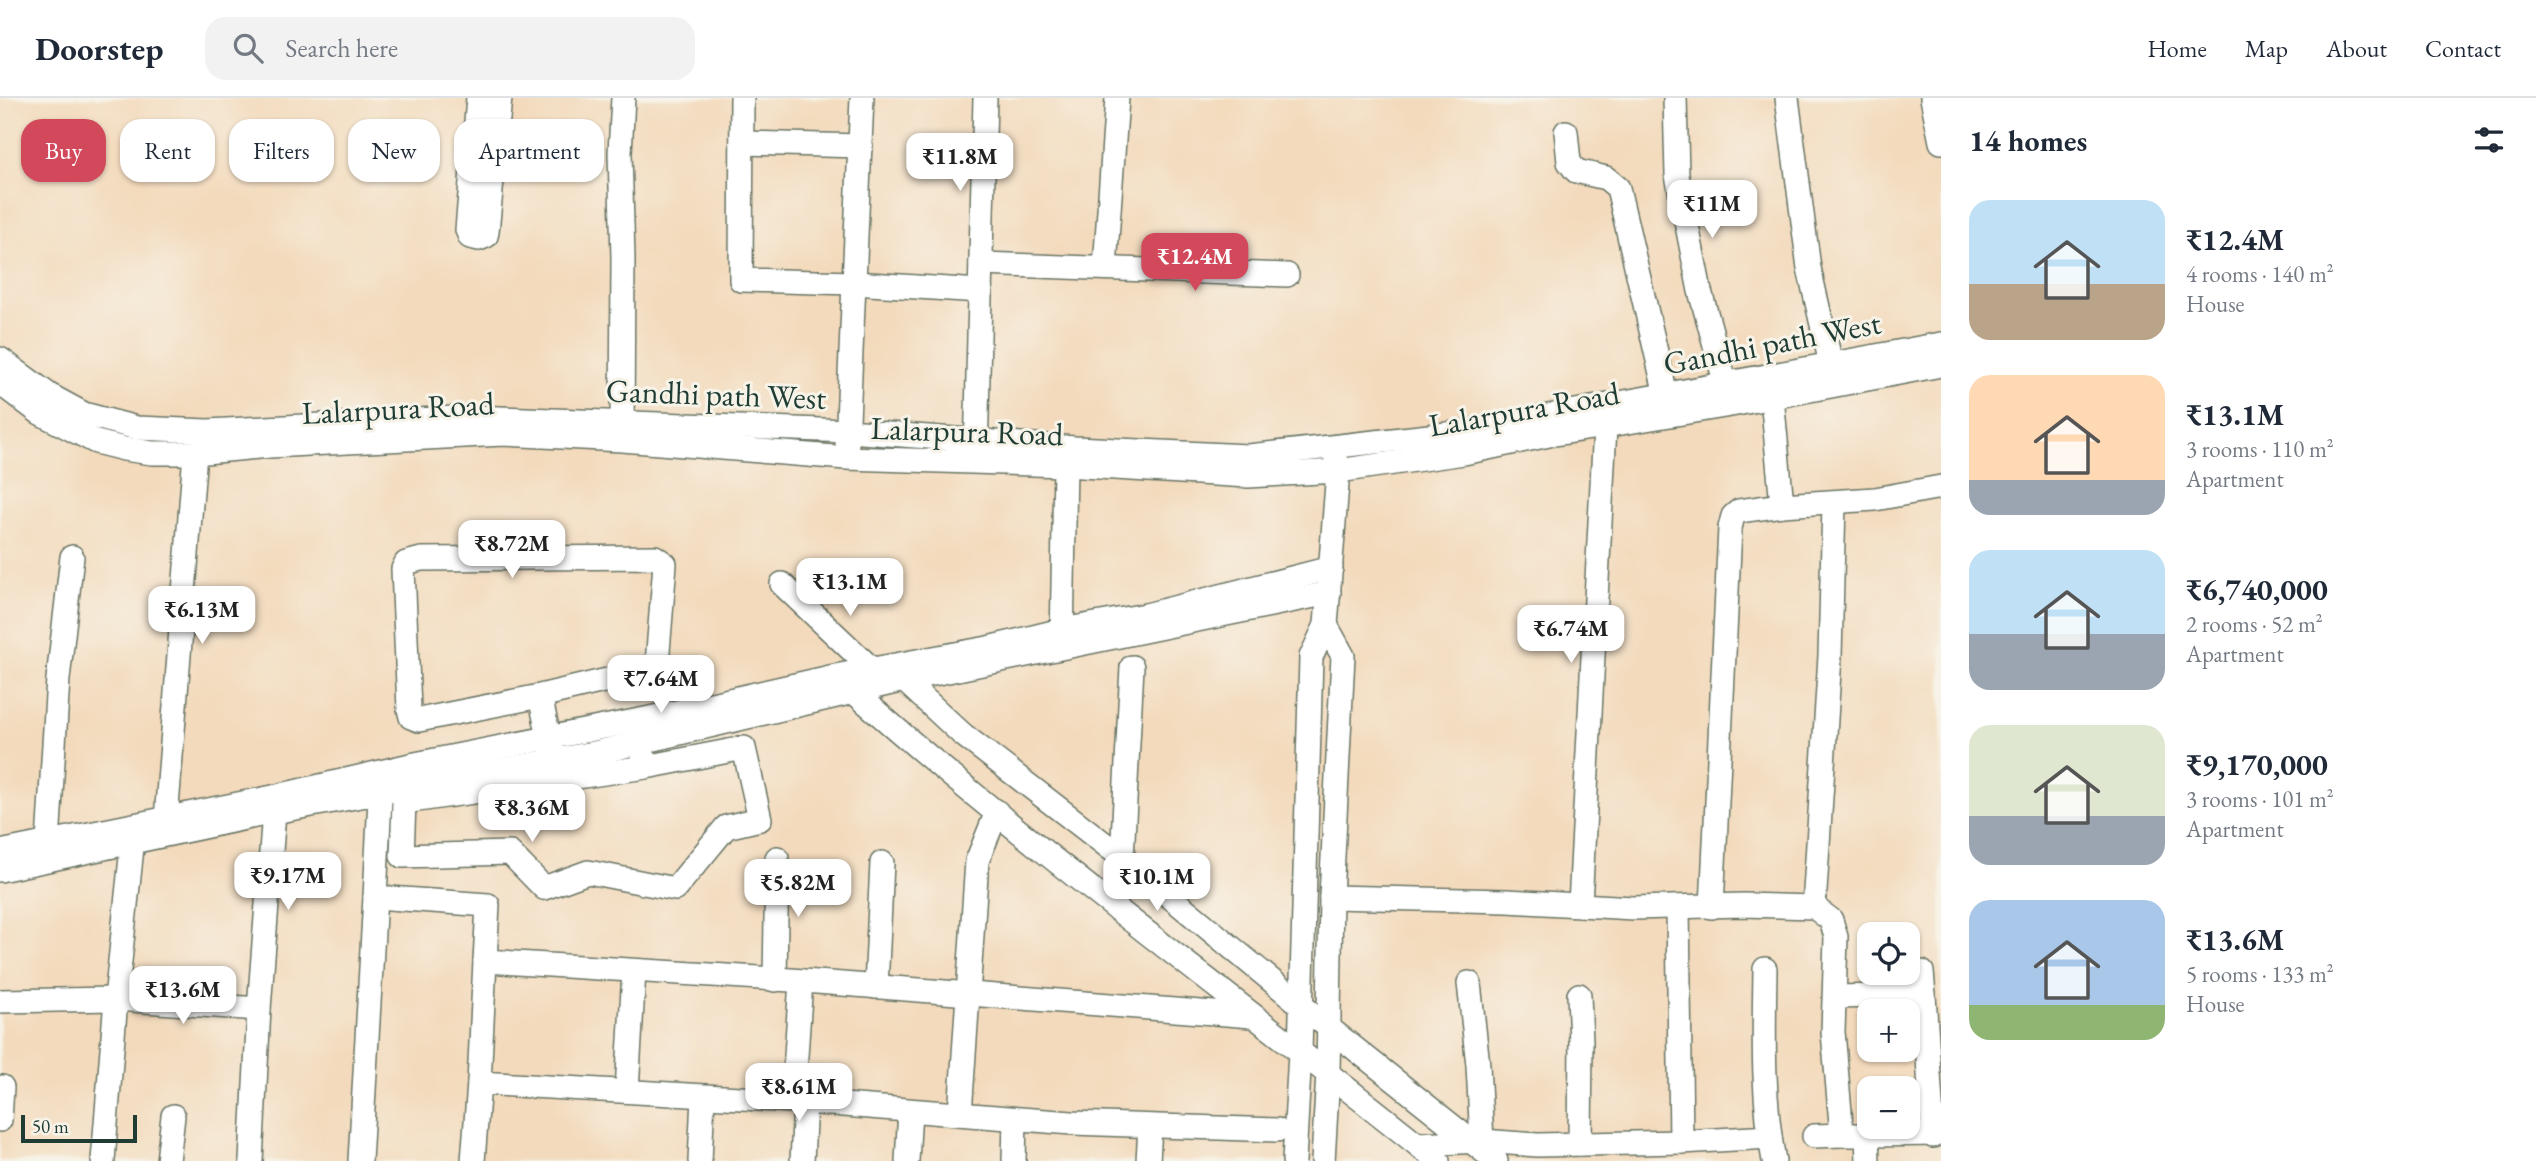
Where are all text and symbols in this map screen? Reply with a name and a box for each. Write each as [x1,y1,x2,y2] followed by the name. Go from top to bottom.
[205,17,695,80] search box
[35,27,163,70] text: Doorstep
[229,29,267,67] icon: search
[285,31,398,65] text: Search here
[2147,33,2207,64] text: Home
[2245,33,2288,64] text: Map
[2326,33,2387,64] text: About
[2425,33,2501,64] text: Contact
[21,119,106,182] chip: Buy
[120,119,215,182] chip: Rent
[229,119,334,182] chip: Filters
[348,119,440,182] chip: New
[454,119,604,182] chip: Apartment
[1969,121,2087,160] text: 14 homes
[2470,121,2508,159] icon: filters
[903,134,1017,193] pin: ₹11.8M
[922,141,998,171] text: ₹11.8M
[1671,180,1753,240] pin: ₹11M
[1683,188,1741,218] text: ₹11M
[2186,220,2284,259] text: ₹12.4M
[2025,228,2109,312] icon: home
[1138,234,1252,293] pin: ₹12.4M
[1157,241,1233,271] text: ₹12.4M
[2186,259,2334,289] text: 4 rooms · 140 m²
[2186,289,2245,319] text: House
[1660,301,1884,385] street label: Gandhi path West
[605,369,827,419] street label: Gandhi path West
[1425,371,1623,446] street label: Lalarpura Road
[301,382,496,434] street label: Lalarpura Road
[2186,395,2284,434] text: ₹13.1M
[2025,403,2109,487] icon: home
[870,407,1065,455] street label: Lalarpura Road
[2186,434,2334,464] text: 3 rooms · 110 m²
[2186,464,2284,494] text: Apartment
[455,520,569,580] pin: ₹8.72M
[474,528,550,558] text: ₹8.72M
[793,559,907,618] pin: ₹13.1M
[812,566,888,596] text: ₹13.1M
[2186,570,2328,609] text: ₹6,740,000
[2025,578,2109,662] icon: home
[145,587,259,646] pin: ₹6.13M
[164,594,240,624] text: ₹6.13M
[1514,606,1628,665] pin: ₹6.74M
[2186,609,2323,639] text: 2 rooms · 52 m²
[1533,613,1609,643] text: ₹6.74M
[2186,639,2284,669] text: Apartment
[604,656,718,715] pin: ₹7.64M
[623,663,699,693] text: ₹7.64M
[2186,745,2328,784] text: ₹9,170,000
[2025,753,2109,837] icon: home
[475,784,589,844] pin: ₹8.36M
[2186,784,2334,814] text: 3 rooms · 101 m²
[494,792,570,822] text: ₹8.36M
[2186,814,2284,844] text: Apartment
[231,852,345,912] pin: ₹9.17M
[1100,854,1214,913] pin: ₹10.1M
[250,860,326,890] text: ₹9.17M
[741,860,855,919] pin: ₹5.82M
[1119,861,1195,891] text: ₹10.1M
[760,867,836,897] text: ₹5.82M
[2186,920,2284,959] text: ₹13.6M
[1857,922,1920,1139] map controls
[1857,922,1920,985] button: locate
[2025,928,2109,1012] icon: home
[2186,959,2334,989] text: 5 rooms · 133 m²
[126,967,240,1026] pin: ₹13.6M
[145,974,221,1004] text: ₹13.6M
[2186,989,2245,1019] text: House
[1857,999,1920,1062] button: +
[742,1063,856,1123] pin: ₹8.61M
[761,1071,837,1101] text: ₹8.61M
[1857,1076,1920,1139] button: −
[21,1112,136,1144] scale bar
[32,1114,69,1139] text: 50 m

